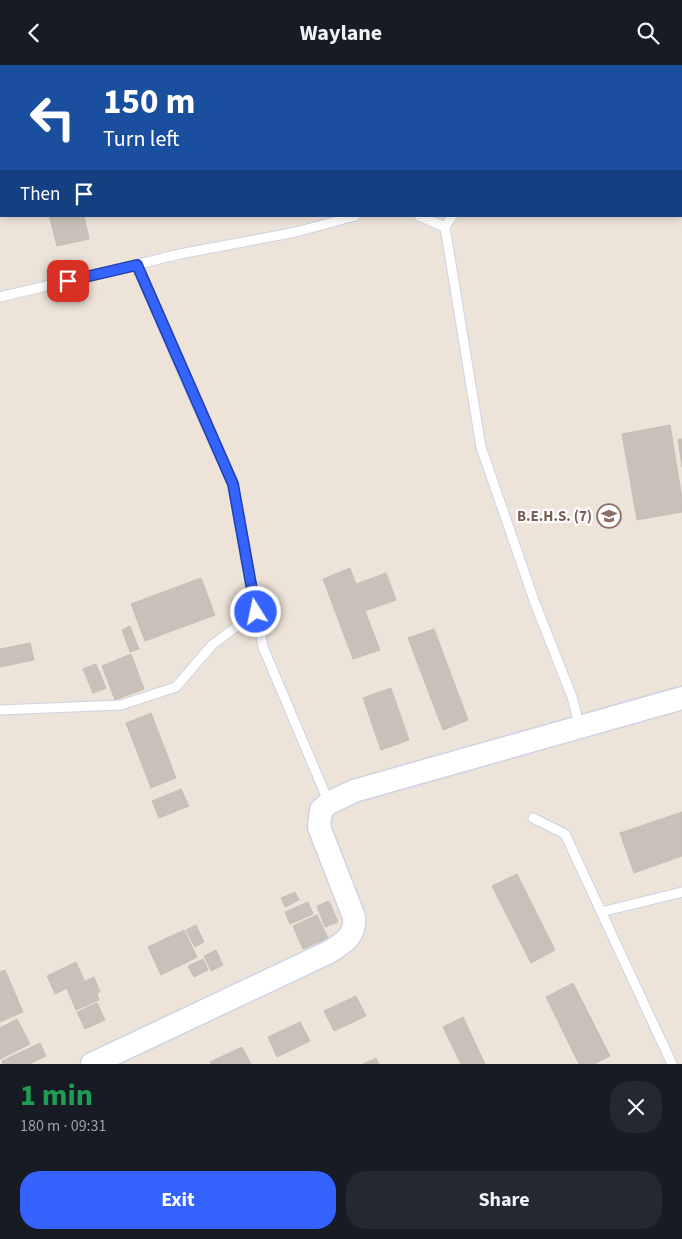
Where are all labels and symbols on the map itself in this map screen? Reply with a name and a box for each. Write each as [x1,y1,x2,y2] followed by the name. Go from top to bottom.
[47,260,89,302] pin
[596,503,622,529] school or university icon: B.E.H.S. (7)
[517,506,592,527] place label: B.E.H.S. (7)
[229,585,281,637] position arrow

